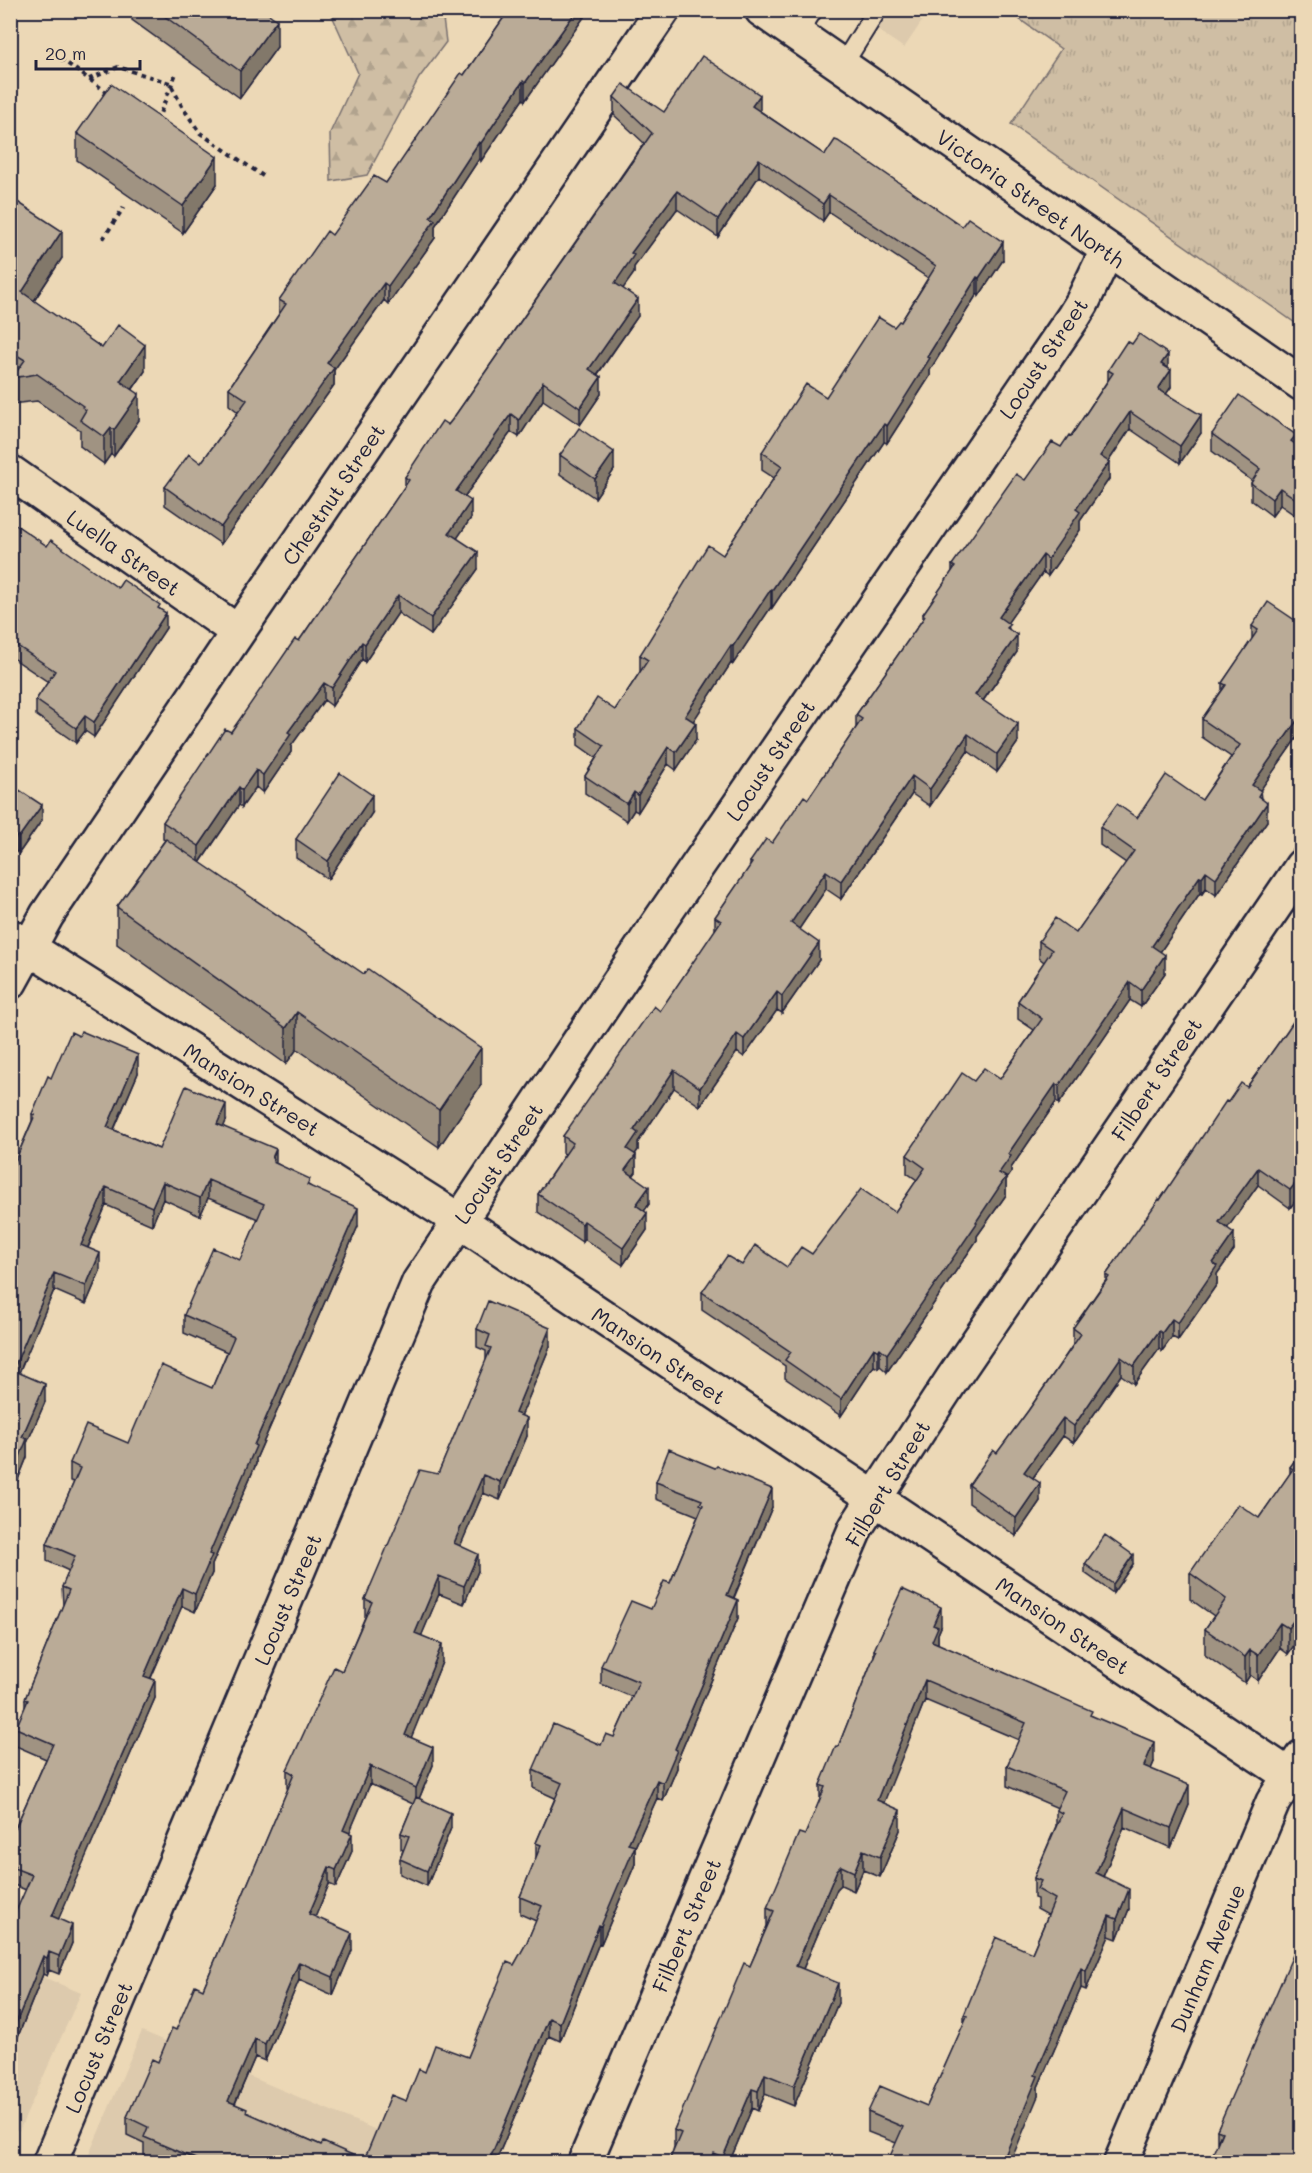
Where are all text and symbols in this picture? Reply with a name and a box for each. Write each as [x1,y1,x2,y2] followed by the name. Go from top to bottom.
[36,33,140,71] scale bar
[45,41,86,65] text: 20 m
[932,123,1130,273] street label: Victoria Street North
[993,292,1093,424] street label: Locust Street
[276,418,390,570] street label: Chestnut Street
[62,503,186,601] street label: Luella Street
[720,694,820,826] street label: Locust Street
[1105,1012,1207,1146] street label: Filbert Street
[179,1036,325,1142] street label: Mansion Street
[448,1097,548,1229] street label: Locust Street
[587,1300,731,1410] street label: Mansion Street
[839,1415,935,1551] street label: Filbert Street
[247,1529,327,1669] street label: Locust Street
[991,1570,1135,1680] street label: Mansion Street
[646,1854,726,1996] street label: Filbert Street
[1164,1880,1250,2036] street label: Dunham Avenue
[58,1977,138,2117] street label: Locust Street

